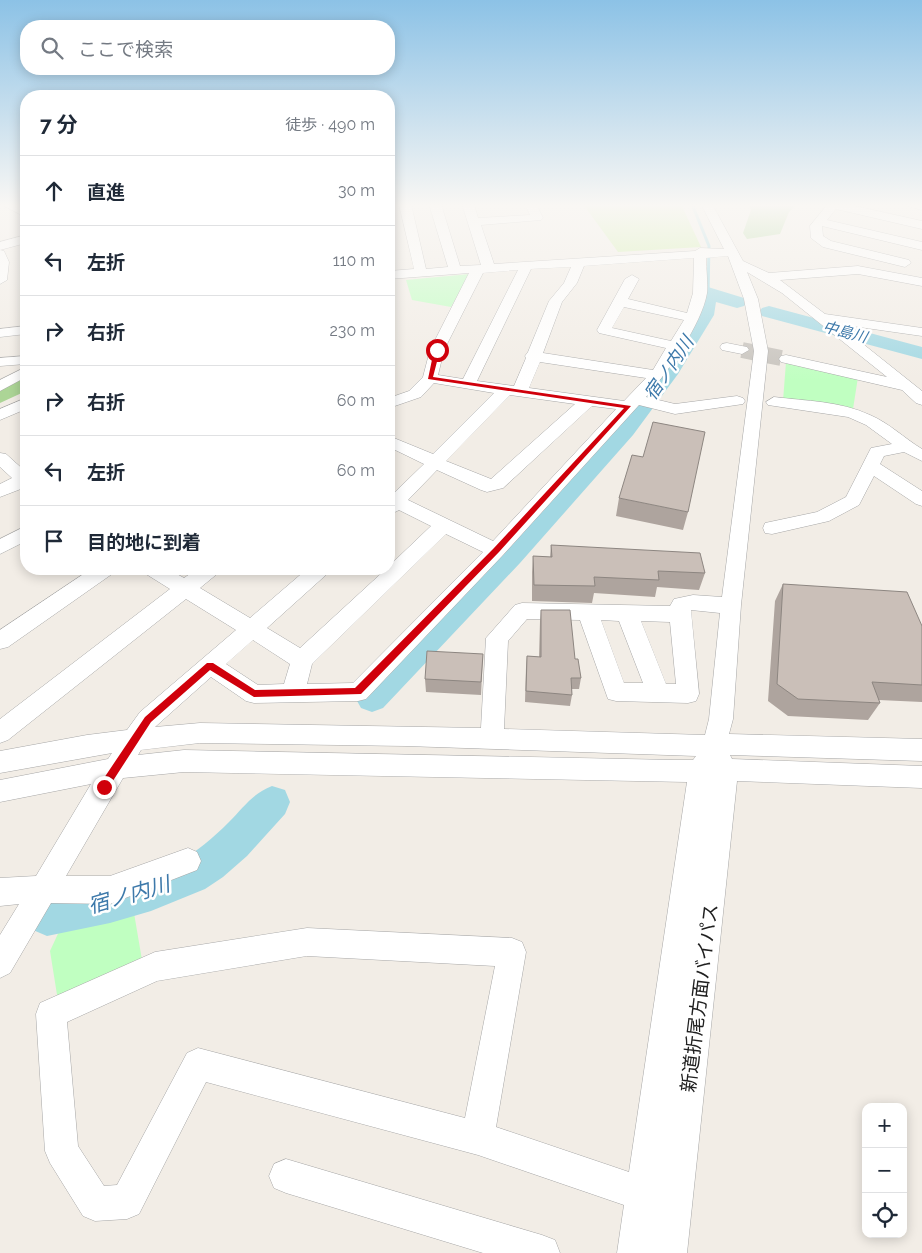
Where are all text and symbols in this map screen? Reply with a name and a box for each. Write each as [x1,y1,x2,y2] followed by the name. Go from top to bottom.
[20,20,395,75] search box
[38,34,66,62] icon: search
[78,38,173,60] text: ここで検索
[40,112,78,137] text: 7 分
[285,115,375,134] text: 徒歩 · 490 m
[40,177,68,205] icon: ahead
[87,181,125,203] text: 直進
[338,181,375,200] text: 30 m
[40,247,68,275] icon: left
[87,251,125,273] text: 左折
[333,251,375,270] text: 110 m
[40,317,68,345] icon: right
[821,317,871,347] water label: 中島川
[87,321,125,343] text: 右折
[330,321,375,340] text: 230 m
[640,330,699,403] water label: 宿ノ内川
[426,339,449,362] route start
[40,387,68,415] icon: right
[87,391,125,413] text: 右折
[337,391,375,410] text: 60 m
[40,457,68,485] icon: left
[87,461,125,483] text: 左折
[337,461,375,480] text: 60 m
[40,527,68,555] icon: arrive
[87,531,201,553] text: 目的地に到着
[93,776,116,799] route end
[85,870,175,918] water label: 宿ノ内川
[677,903,721,1093] street label: 新道折尾方面バイパス
[862,1103,907,1238] map controls
[862,1103,907,1148] button: +
[862,1148,907,1193] button: −
[862,1193,907,1238] button: locate

